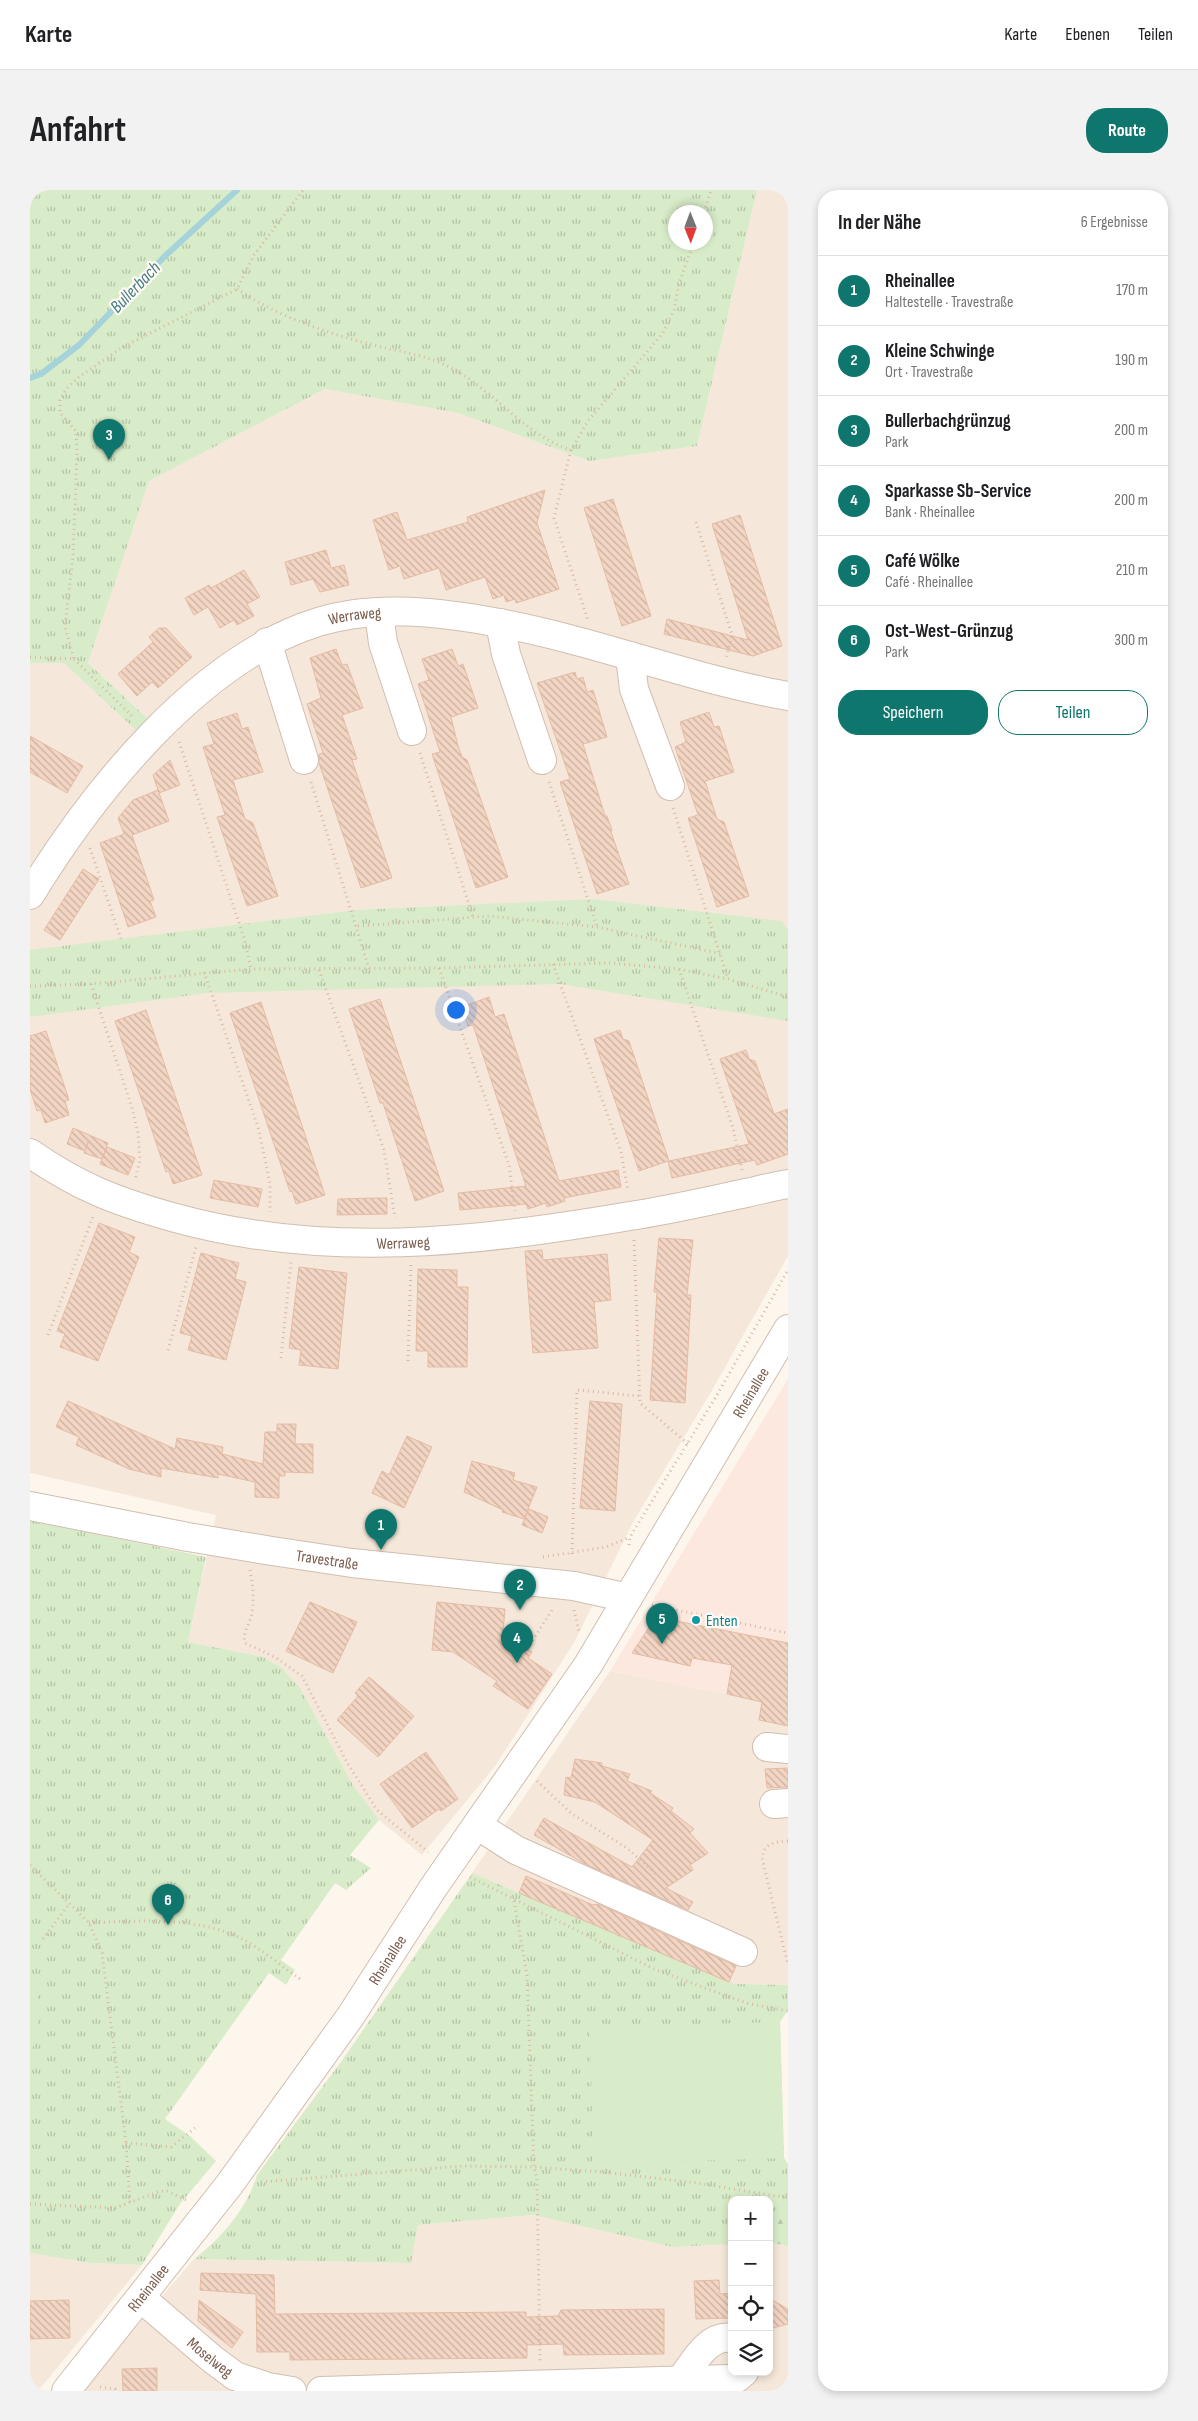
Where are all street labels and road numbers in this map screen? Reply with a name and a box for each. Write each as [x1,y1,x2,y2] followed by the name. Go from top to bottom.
[327,604,382,630] street label: Werraweg
[376,1233,430,1254] street label: Werraweg
[729,1364,774,1422] street label: Rheinallee
[295,1547,359,1575] street label: Travestraße
[365,1932,411,1989] street label: Rheinallee
[124,2261,174,2316] street label: Rheinallee
[183,2334,236,2382] street label: Moselweg

